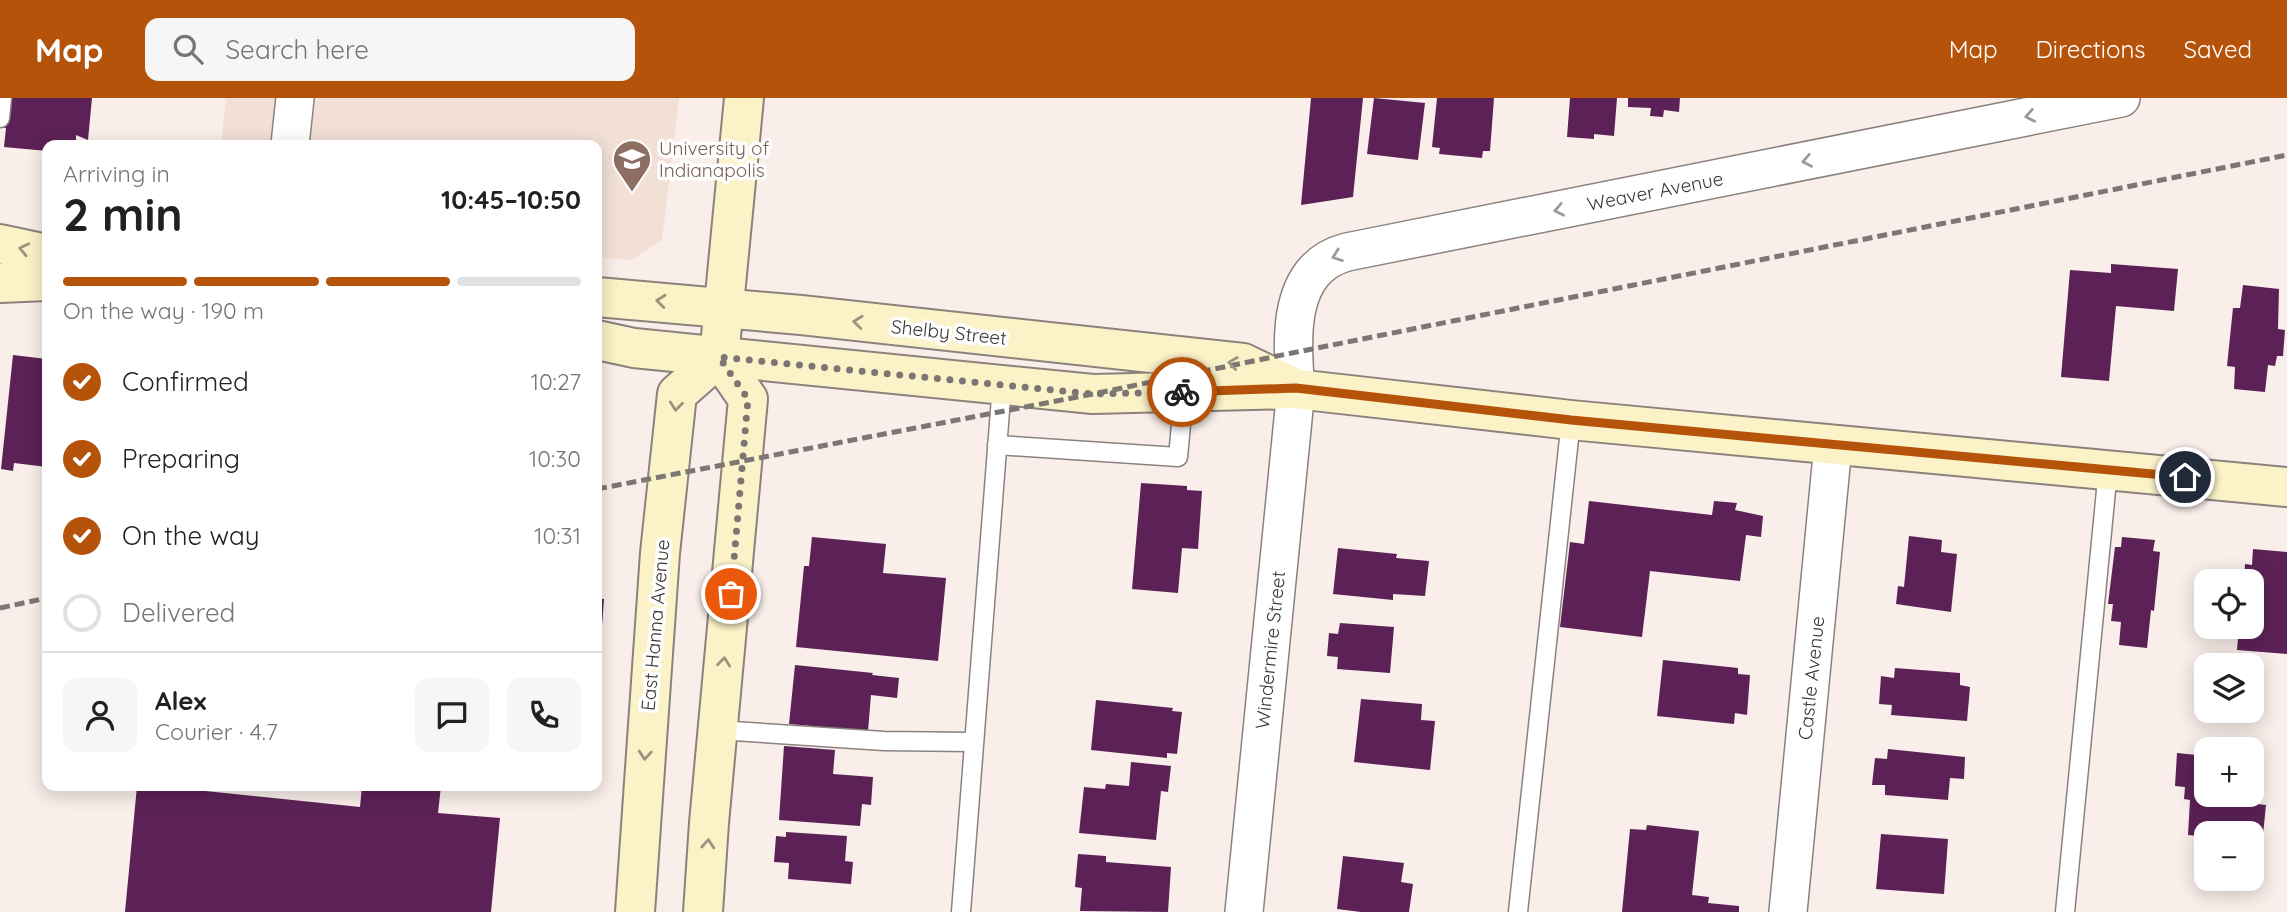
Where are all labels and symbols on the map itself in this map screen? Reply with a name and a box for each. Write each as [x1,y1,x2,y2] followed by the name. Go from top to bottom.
[2024,108,2036,123] one-way arrow
[659,136,769,182] place label: University of Indianapolis
[611,138,653,193] school or university icon: University of Indianapolis
[1801,152,1813,167] one-way arrow
[1585,166,1725,216] street label: Weaver Avenue
[1553,201,1565,216] one-way arrow
[18,243,30,258] one-way arrow
[1331,248,1343,262] one-way arrow
[655,294,666,309] one-way arrow
[853,314,864,329] one-way arrow
[890,314,1008,350] street label: Shelby Street
[1227,355,1239,370] one-way arrow
[1147,357,1217,427] courier
[669,401,684,412] one-way arrow
[2155,447,2215,507] pin
[636,538,674,712] street label: East Hanna Avenue
[701,564,761,624] pin
[1250,570,1290,730] street label: Windermire Street
[1793,615,1829,741] street label: Castle Avenue
[717,656,732,667] one-way arrow
[638,749,653,760] one-way arrow
[700,838,715,849] one-way arrow

